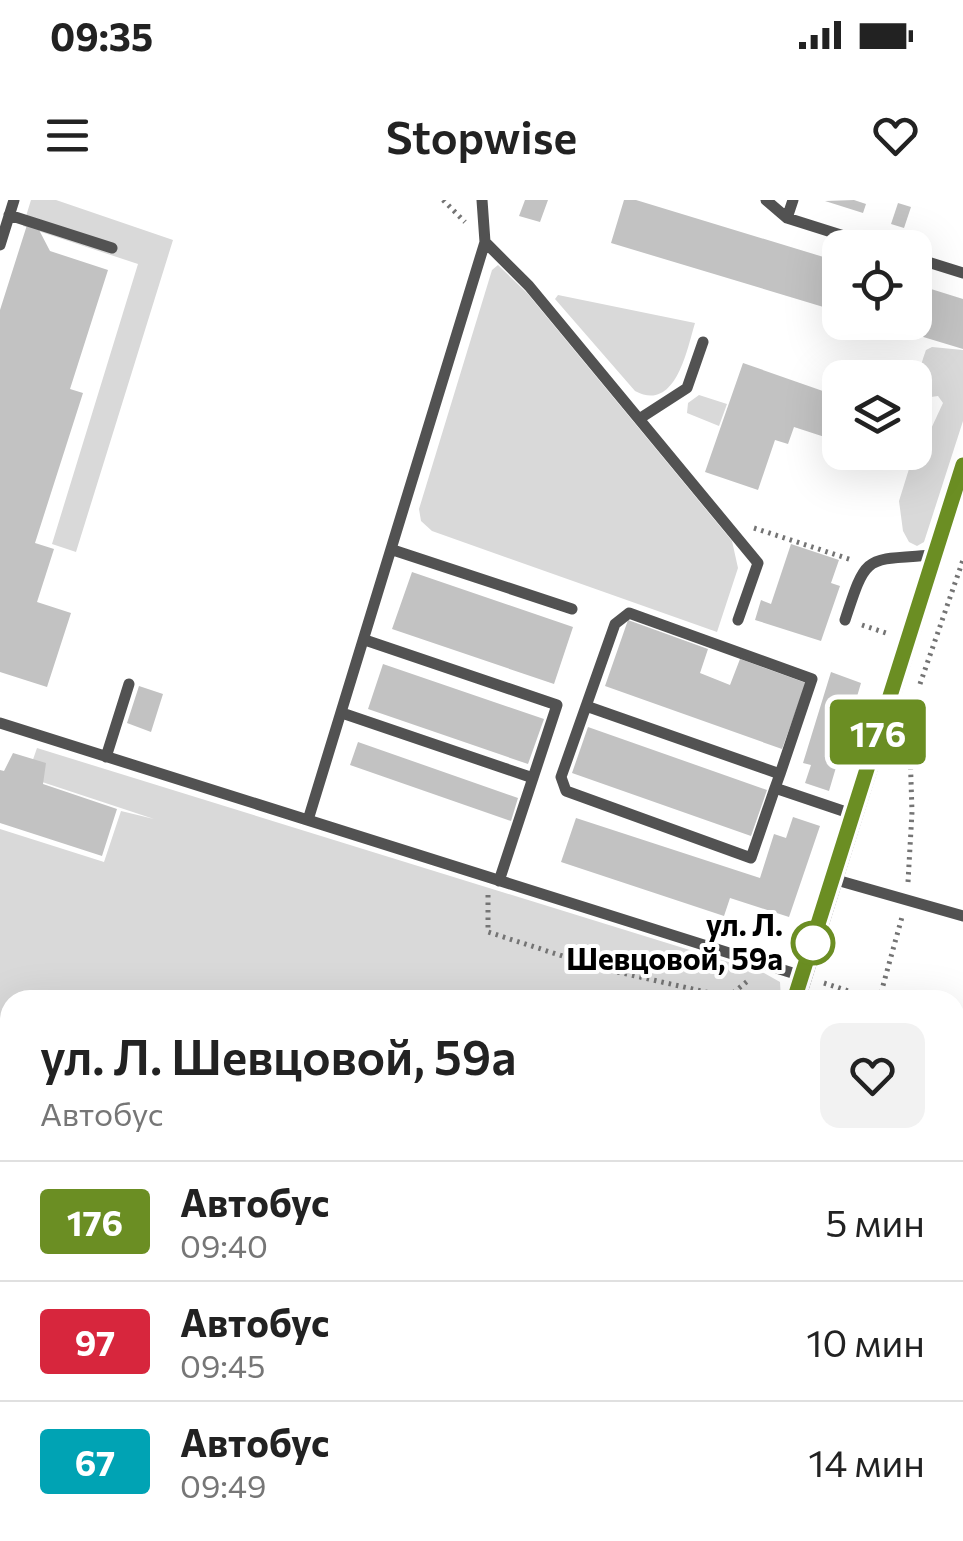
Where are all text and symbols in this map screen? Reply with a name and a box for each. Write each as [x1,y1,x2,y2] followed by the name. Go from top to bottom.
[50,12,153,59] text: 09:35
[40,108,95,163] icon: menu
[386,108,577,163] text: Stopwise
[868,108,923,163] icon: heart
[822,230,932,470] map controls
[822,230,932,340] button: locate
[822,360,932,470] button: layers
[820,700,936,764] line badge: 176
[850,711,906,754] text: 176
[566,905,783,976] place label: ул. Л. Шевцовой, 59а
[792,922,834,964] marker: ул. Л. Шевцовой, 59а
[820,1023,925,1128] button: heart
[40,1026,516,1085] text: ул. Л. Шевцовой, 59а
[40,1093,164,1133] text: Автобус
[180,1178,330,1225] text: Автобус
[825,1198,925,1245] text: 5 мин
[67,1200,123,1243] text: 176
[180,1225,268,1265] text: 09:40
[180,1298,330,1345] text: Автобус
[806,1318,925,1365] text: 10 мин
[75,1320,115,1363] text: 97
[180,1345,265,1385] text: 09:45
[180,1418,330,1465] text: Автобус
[808,1438,925,1485] text: 14 мин
[75,1440,115,1483] text: 67
[180,1465,266,1505] text: 09:49

